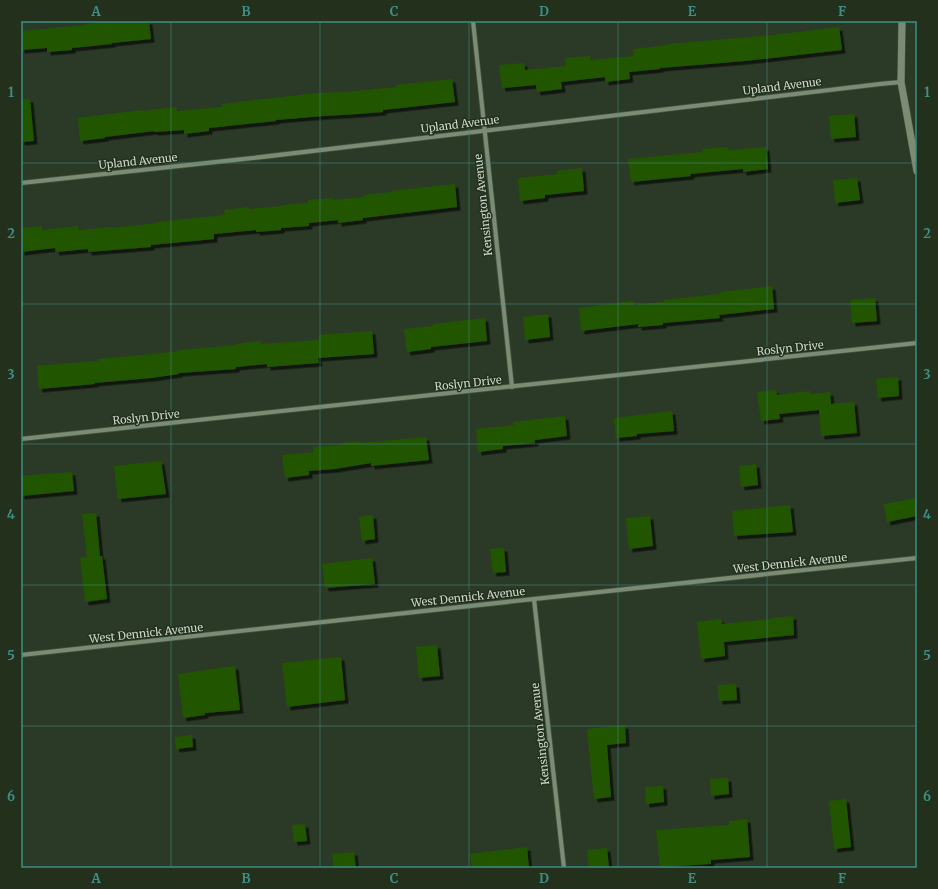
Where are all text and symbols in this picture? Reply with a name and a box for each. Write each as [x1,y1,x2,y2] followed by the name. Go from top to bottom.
[90,3,101,20] text: A
[241,3,251,20] text: B
[390,3,399,20] text: C
[539,3,549,20] text: D
[688,3,697,20] text: E
[838,3,846,20] text: F
[742,74,822,98] street label: Upland Avenue
[8,84,14,101] text: 1
[924,84,930,101] text: 1
[420,112,500,136] street label: Upland Avenue
[98,150,178,172] street label: Upland Avenue
[471,153,495,257] street label: Kensington Avenue
[7,225,15,242] text: 2
[923,225,931,242] text: 2
[756,337,824,358] street label: Roslyn Drive
[7,366,15,383] text: 3
[923,366,931,383] text: 3
[434,372,502,393] street label: Roslyn Drive
[112,406,180,427] street label: Roslyn Drive
[7,506,16,523] text: 4
[923,506,932,523] text: 4
[731,550,848,576] street label: West Dennick Avenue
[409,584,526,610] street label: West Dennick Avenue
[87,620,204,646] street label: West Dennick Avenue
[7,647,15,664] text: 5
[923,647,931,664] text: 5
[528,682,552,786] street label: Kensington Avenue
[7,788,15,805] text: 6
[923,788,931,805] text: 6
[90,870,101,887] text: A
[241,870,251,887] text: B
[390,870,399,887] text: C
[539,870,549,887] text: D
[688,870,697,887] text: E
[838,870,846,887] text: F

